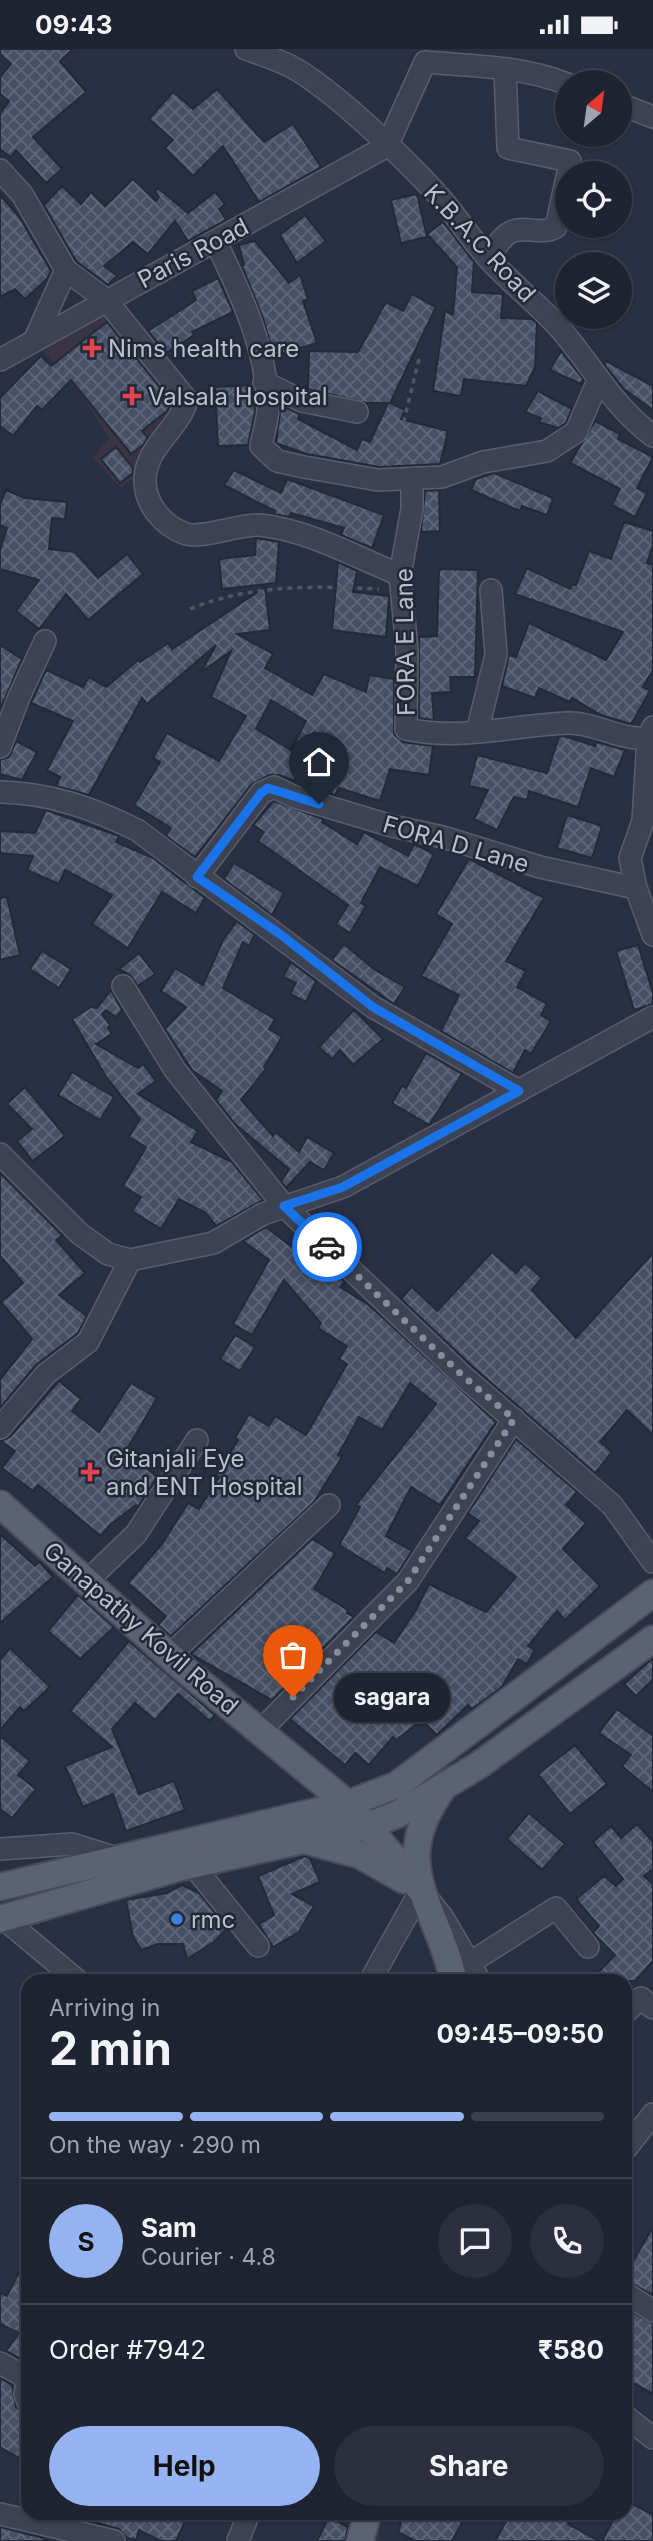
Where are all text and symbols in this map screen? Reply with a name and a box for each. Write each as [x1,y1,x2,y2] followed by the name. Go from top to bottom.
[35,9,112,40] text: 09:43
[555,70,632,147] north arrow
[555,70,632,329] map controls
[555,161,632,238] button: locate
[418,178,542,308] street label: K.B.A.C Road
[133,212,253,294] street label: Paris Road
[555,252,632,329] button: layers
[108,334,299,363] place label: Nims health care
[82,338,102,358] marker: Nims health care
[148,382,327,411] place label: Valsala Hospital
[122,386,142,406] marker: Valsala Hospital
[389,568,421,716] street label: FORA E Lane
[289,732,349,804] pin
[300,743,338,781] icon: home
[380,809,532,879] street label: FORA D Lane
[292,1212,362,1282] courier
[308,1228,346,1266] icon: car
[106,1444,303,1501] place label: Gitanjali Eye and ENT Hospital
[80,1462,100,1482] marker: Gitanjali Eye and ENT Hospital
[38,1536,244,1720] street label: Ganapathy Kovil Road
[263,1625,323,1697] pin
[274,1636,312,1674] icon: bag
[335,1673,450,1721] callout: sagara
[354,1683,430,1711] text: sagara
[191,1905,235,1934] place label: rmc
[169,1911,185,1927] marker: rmc
[49,1994,160,2022] text: Arriving in
[436,2018,604,2049] text: 09:45–09:50
[49,2020,172,2076] text: 2 min
[49,2131,261,2159] text: On the way · 290 m
[438,2204,512,2278] button: chat
[530,2204,604,2278] button: phone
[141,2212,197,2243] text: Sam
[77,2226,95,2257] text: S
[141,2243,276,2271] text: Courier · 4.8
[49,2334,206,2365] text: Order #7942
[538,2334,604,2365] text: ₹580
[49,2426,320,2506] button: Help
[334,2426,604,2506] button: Share

